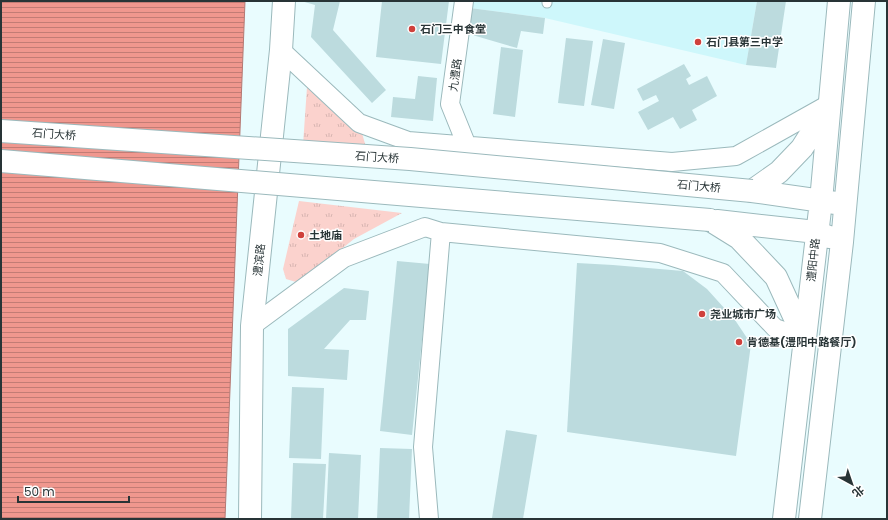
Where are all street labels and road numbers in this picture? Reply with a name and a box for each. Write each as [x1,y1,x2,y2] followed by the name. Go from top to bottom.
[445,58,465,92] street label: 九澧路
[31,124,77,144] street label: 石门大桥
[354,147,400,167] street label: 石门大桥
[676,176,722,196] street label: 石门大桥
[803,237,823,283] street label: 澧阳中路
[249,243,269,277] street label: 澧滨路

